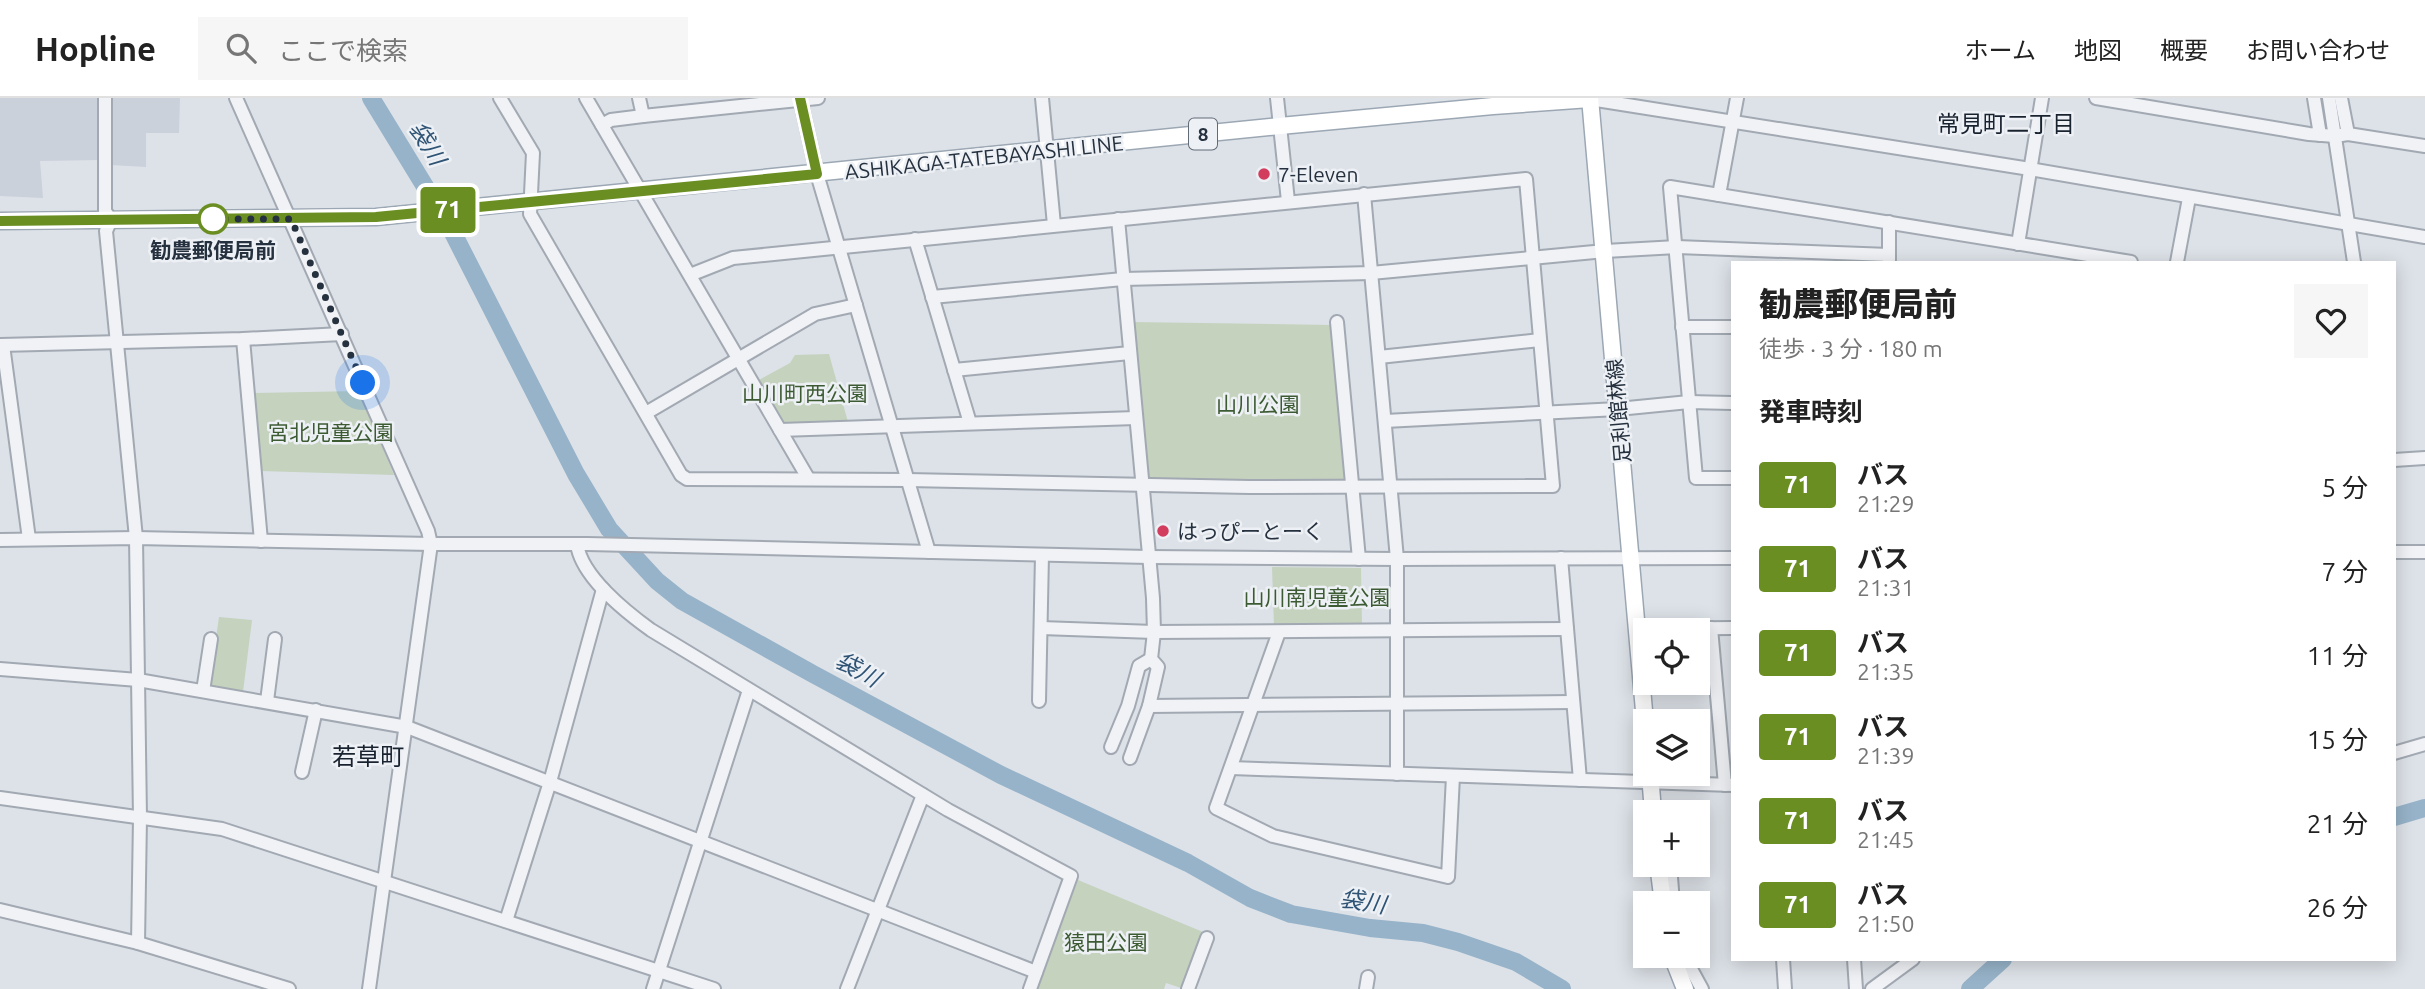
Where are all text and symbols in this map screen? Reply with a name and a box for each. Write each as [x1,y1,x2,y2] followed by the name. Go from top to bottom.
[198,17,688,80] search box
[222,29,260,67] icon: search
[35,30,156,67] text: Hopline
[278,36,408,65] text: ここで検索
[1965,37,2036,64] text: ホーム
[2074,37,2122,64] text: 地図
[2160,37,2208,64] text: 概要
[2246,37,2390,64] text: お問い合わせ
[1937,111,2075,136] district label: 常見町二丁目
[405,117,452,172] water label: 袋川
[1189,118,1217,150] road number: 8
[844,130,1124,184] street label: ASHIKAGA-TATEBAYASHI LINE
[1278,162,1359,186] place label: 7-Eleven
[1256,166,1272,182] marker: 7-Eleven
[416,187,480,233] line badge: 71
[434,196,462,223] text: 71
[198,204,228,234] marker: 勧農郵便局前
[150,238,276,262] place label: 勧農郵便局前
[2294,284,2368,358] button: heart
[1759,285,1957,322] text: 勧農郵便局前
[1759,336,1943,361] text: 徒歩 · 3 分 · 180 m
[1601,358,1635,464] street label: 足利館林線
[345,365,380,400] your location
[742,381,868,405] park label: 山川町西公園
[1216,392,1300,416] park label: 山川公園
[1759,397,1863,426] text: 発車時刻
[268,420,394,444] park label: 宮北児童公園
[1857,460,1909,489] text: バス
[1784,471,1811,498] text: 71
[2321,473,2368,502] text: 5 分
[1857,491,1915,516] text: 21:29
[1177,519,1324,543] place label: はっぴーとーく
[1155,523,1171,539] marker: はっぴーとーく
[1857,544,1909,573] text: バス
[1784,555,1811,582] text: 71
[2321,557,2368,586] text: 7 分
[1857,575,1915,600] text: 21:31
[1244,585,1391,609] park label: 山川南児童公園
[1633,618,1710,968] map controls
[1633,618,1710,695] button: locate
[1857,628,1909,657] text: バス
[1784,639,1811,666] text: 71
[2307,641,2368,670] text: 11 分
[832,647,887,693] water label: 袋川
[1857,659,1915,684] text: 21:35
[1633,709,1710,786] button: layers
[1857,712,1909,741] text: バス
[1784,723,1811,750] text: 71
[2307,725,2368,754] text: 15 分
[332,743,404,770] district label: 若草町
[1857,743,1915,768] text: 21:39
[1857,796,1909,825] text: バス
[1633,800,1710,877] button: +
[1784,807,1811,834] text: 71
[2307,809,2368,838] text: 21 分
[1857,827,1915,852] text: 21:45
[1857,880,1909,909] text: バス
[1338,885,1391,917] water label: 袋川
[1633,891,1710,968] button: −
[1784,891,1811,918] text: 71
[2307,893,2368,922] text: 26 分
[1857,911,1915,936] text: 21:50
[1064,930,1148,954] park label: 猿田公園

